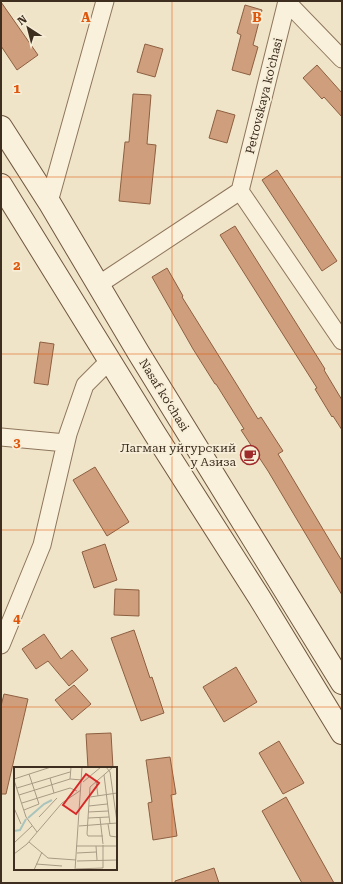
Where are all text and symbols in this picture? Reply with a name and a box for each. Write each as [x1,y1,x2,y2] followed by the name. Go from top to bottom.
[8,8,48,48] north arrow
[81,10,91,25] text: A
[252,10,262,25] text: B
[15,12,30,28] text: N
[243,36,285,156] street label: Petrovskaya ko'chasi
[13,81,21,96] text: 1
[13,258,21,273] text: 2
[136,356,192,434] street label: Nasaf ko‘chasi
[13,435,21,450] text: 3
[120,441,236,469] place label: Лагман уйгурский у Азиза
[239,444,261,466] cafe icon: Лагман уйгурский у Азиза
[13,611,21,626] text: 4
[14,767,117,870] inset map

